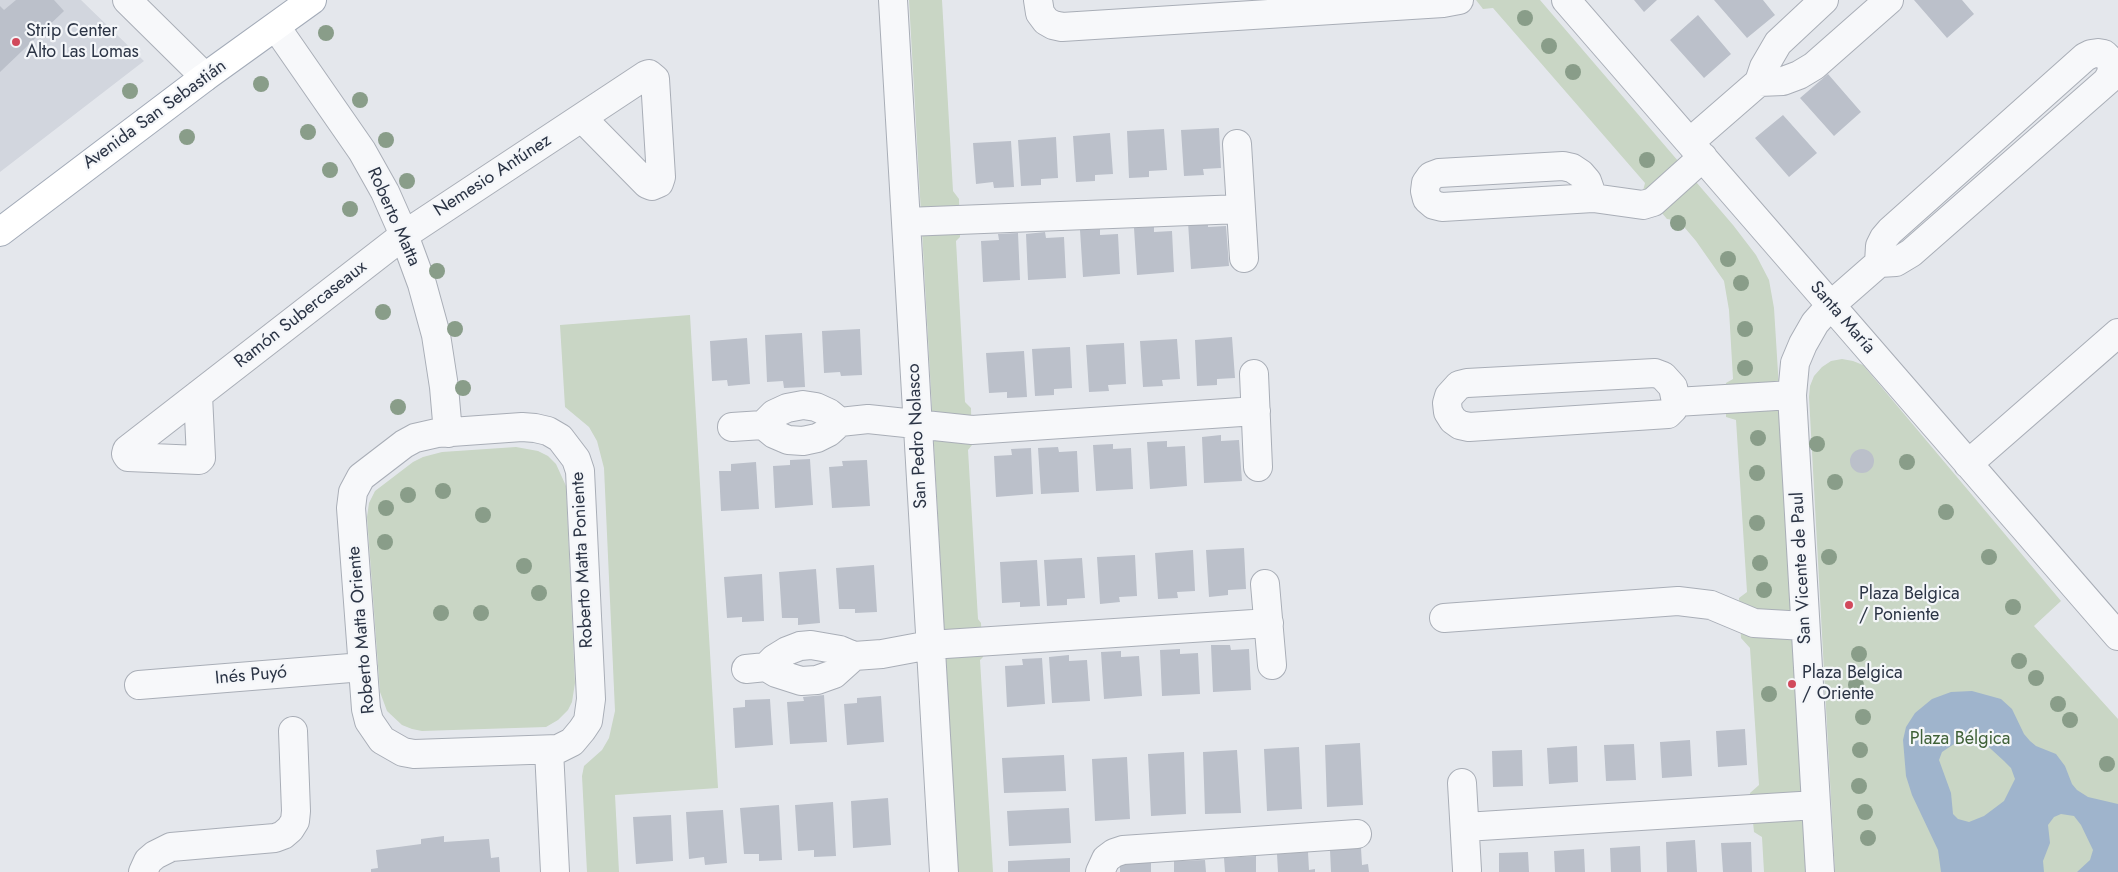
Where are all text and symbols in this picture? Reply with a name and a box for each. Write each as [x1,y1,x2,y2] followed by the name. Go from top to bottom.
[26,21,139,64] place label: Strip Center Alto Las Lomas
[10,36,22,48] marker: Strip Center Alto Las Lomas
[79,56,231,174] street label: Avenida San Sebastián
[430,130,556,222] street label: Nemesio Antúnez
[362,164,424,270] street label: Roberto Matta
[231,257,371,373] street label: Ramón Subercaseaux
[1805,277,1879,359] street label: Santa María
[903,363,933,509] street label: San Pedro Nolasco
[568,471,598,649] street label: Roberto Matta Poniente
[1787,491,1817,645] street label: San Vicente de Paul
[344,545,380,715] street label: Roberto Matta Oriente
[1859,584,1960,626] place label: Plaza Belgica / Poniente
[1843,599,1855,611] marker: Plaza Belgica / Poniente
[214,662,288,690] street label: Inés Puyó
[1802,663,1903,706] place label: Plaza Belgica / Oriente
[1786,678,1798,690] marker: Plaza Belgica / Oriente
[1910,729,2010,751] park label: Plaza Bélgica

